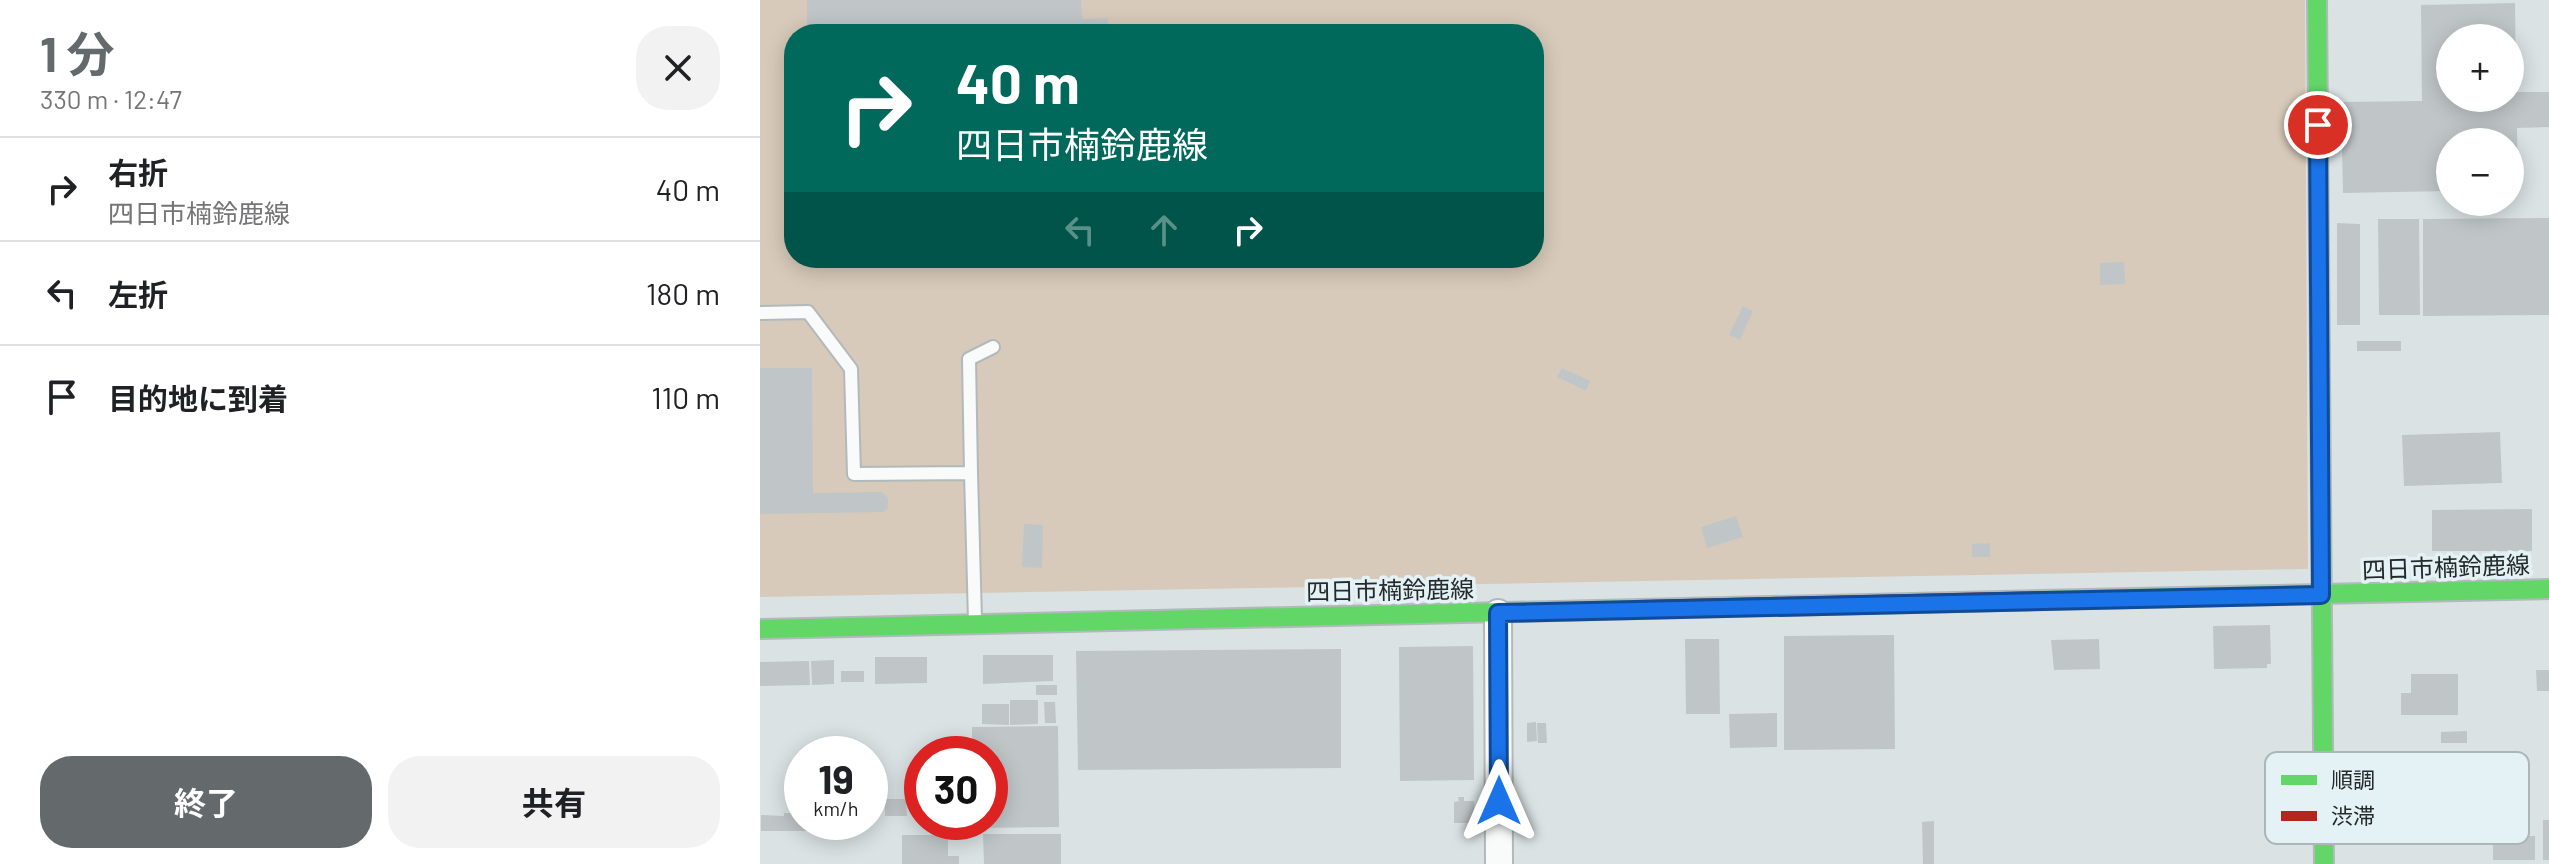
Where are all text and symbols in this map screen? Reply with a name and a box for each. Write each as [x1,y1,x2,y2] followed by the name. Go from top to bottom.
[40,24,115,82] text: 1 分
[2436,24,2524,216] map controls
[2436,24,2524,112] button: +
[636,26,720,110] button: close
[956,48,1080,115] text: 40 m
[824,56,928,160] icon: right
[40,83,182,114] text: 330 m · 12:47
[2284,91,2352,159] pin
[2296,103,2340,147] icon: arrive
[956,122,1208,165] text: 四日市楠鈴鹿線
[2436,128,2524,216] button: −
[108,154,168,190] text: 右折
[40,167,84,211] icon: right
[656,171,720,207] text: 40 m
[108,197,290,228] text: 四日市楠鈴鹿線
[1058,208,1102,252] icon: left
[1142,208,1186,252] icon: ahead
[1226,208,1270,252] icon: right
[40,271,84,315] icon: left
[646,275,720,311] text: 180 m
[108,276,168,312] text: 左折
[40,375,84,419] icon: arrive
[651,379,720,415] text: 110 m
[108,380,288,416] text: 目的地に到着
[2361,549,2530,584] street label: 四日市楠鈴鹿線
[1306,574,1474,605] street label: 四日市楠鈴鹿線
[904,736,1008,840] speed limit sign: 30
[2265,752,2529,844] legend
[818,754,854,802] text: 19
[40,756,372,848] button: 終了
[388,756,720,848] button: 共有
[1457,759,1541,843] position arrow
[2331,766,2375,792] text: 順調
[813,796,859,820] text: km/h
[2331,802,2375,828] text: 渋滞

